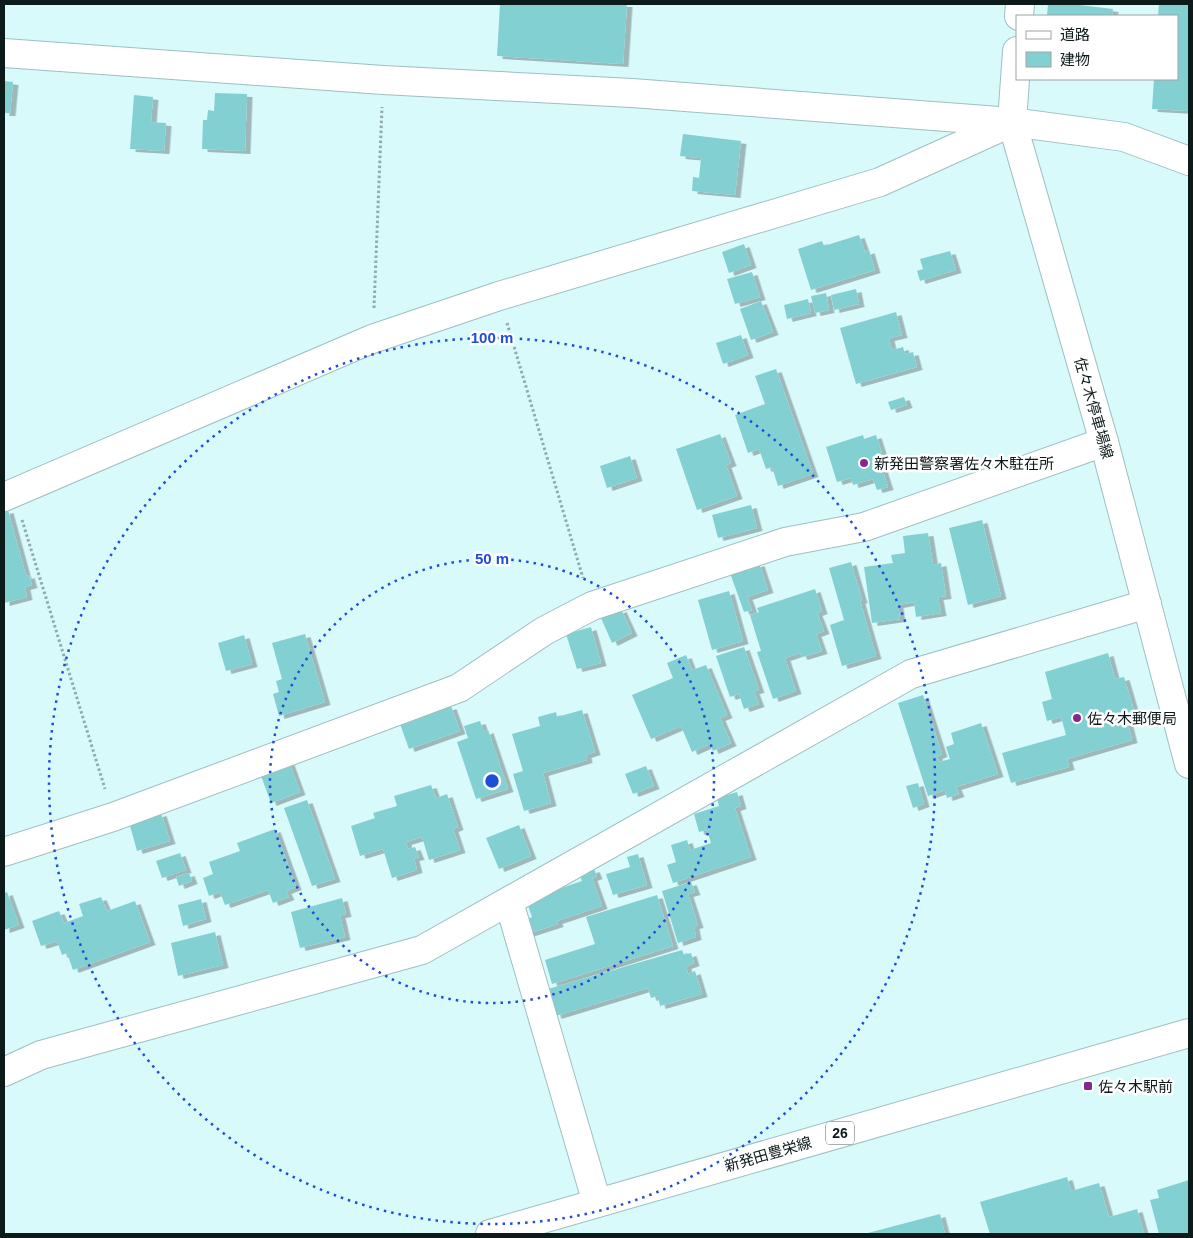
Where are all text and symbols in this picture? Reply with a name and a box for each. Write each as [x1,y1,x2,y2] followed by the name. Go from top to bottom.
[1016,15,1178,80] legend
[1060,26,1090,43] text: 道路
[1060,51,1090,68] text: 建物
[471,329,513,346] text: 100 m
[1071,355,1117,461] street label: 佐々木停車場線
[874,455,1054,472] place label: 新発田警察署佐々木駐在所
[858,457,870,469] marker: 新発田警察署佐々木駐在所
[475,550,509,567] text: 50 m
[1087,710,1177,727] place label: 佐々木郵便局
[1071,712,1083,724] marker: 佐々木郵便局
[483,772,501,790] centre of rings
[1098,1078,1173,1095] place label: 佐々木駅前
[1082,1080,1094,1092] marker: 佐々木駅前
[826,1122,854,1144] road number: 26
[722,1133,814,1175] street label: 新発田豊栄線

